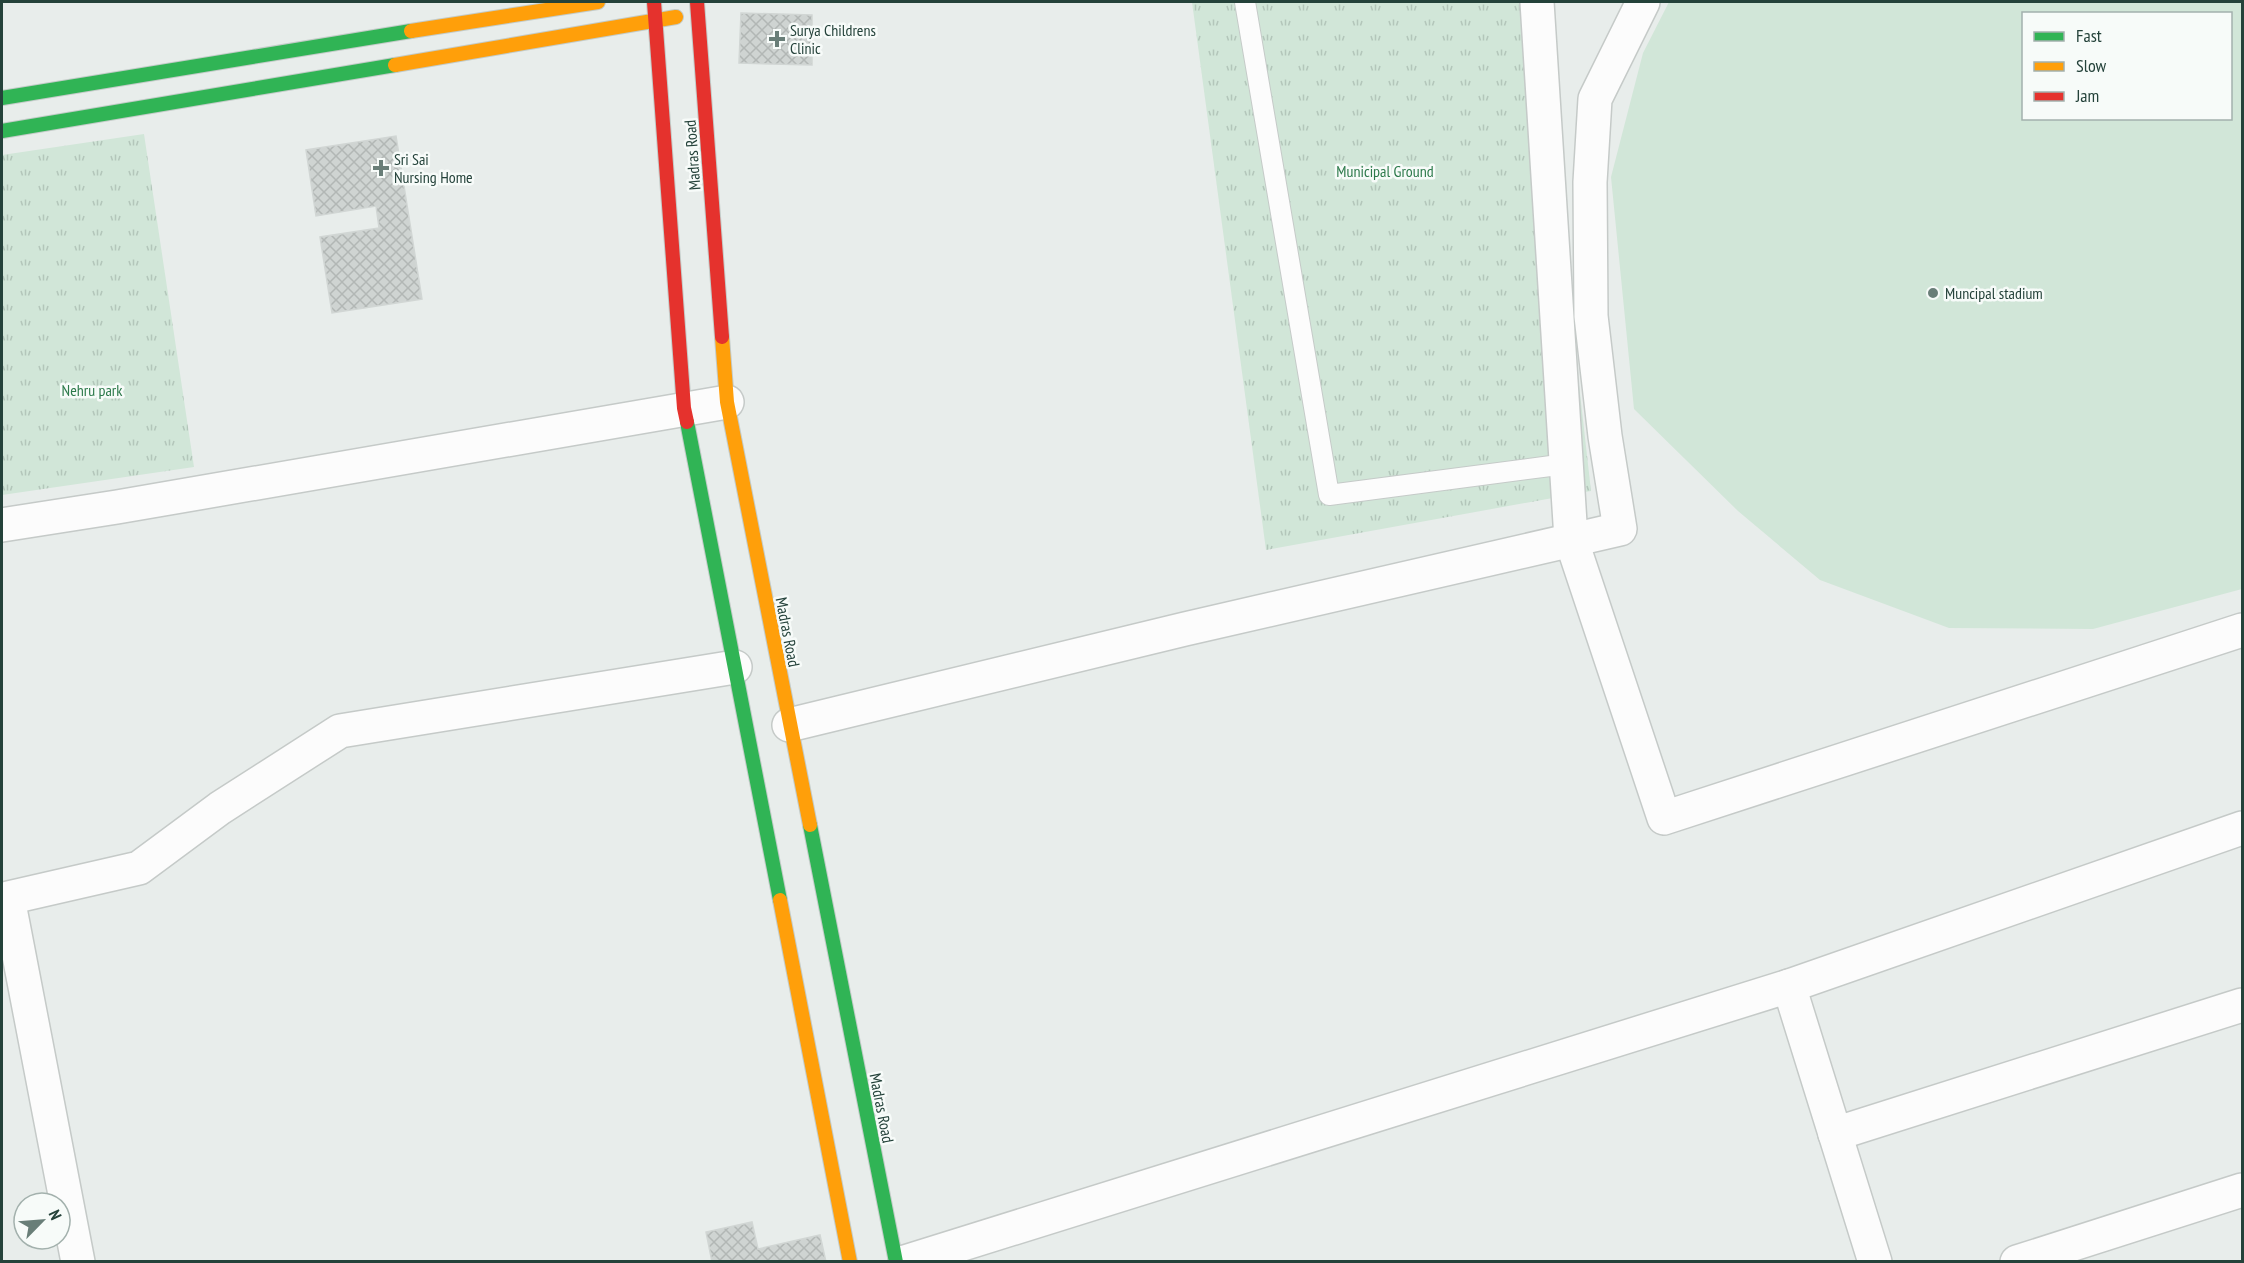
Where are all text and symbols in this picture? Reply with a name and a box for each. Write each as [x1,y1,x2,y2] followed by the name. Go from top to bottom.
[2022,12,2232,120] legend
[790,20,876,58] place label: Surya Childrens Clinic
[2076,24,2102,47] text: Fast
[768,30,786,48] marker: Surya Childrens Clinic
[2076,54,2107,77] text: Slow
[2075,84,2099,107] text: Jam
[680,119,704,191] street label: Madras Road
[394,149,473,187] place label: Sri Sai Nursing Home
[372,159,390,177] marker: Sri Sai Nursing Home
[1336,161,1434,181] park label: Municipal Ground
[1945,283,2043,303] place label: Muncipal stadium
[1926,286,1940,300] marker: Muncipal stadium
[62,380,123,400] park label: Nehru park
[771,596,805,669] street label: Madras Road
[865,1072,899,1145] street label: Madras Road
[12,1191,72,1251] north arrow
[45,1207,66,1223] text: N

